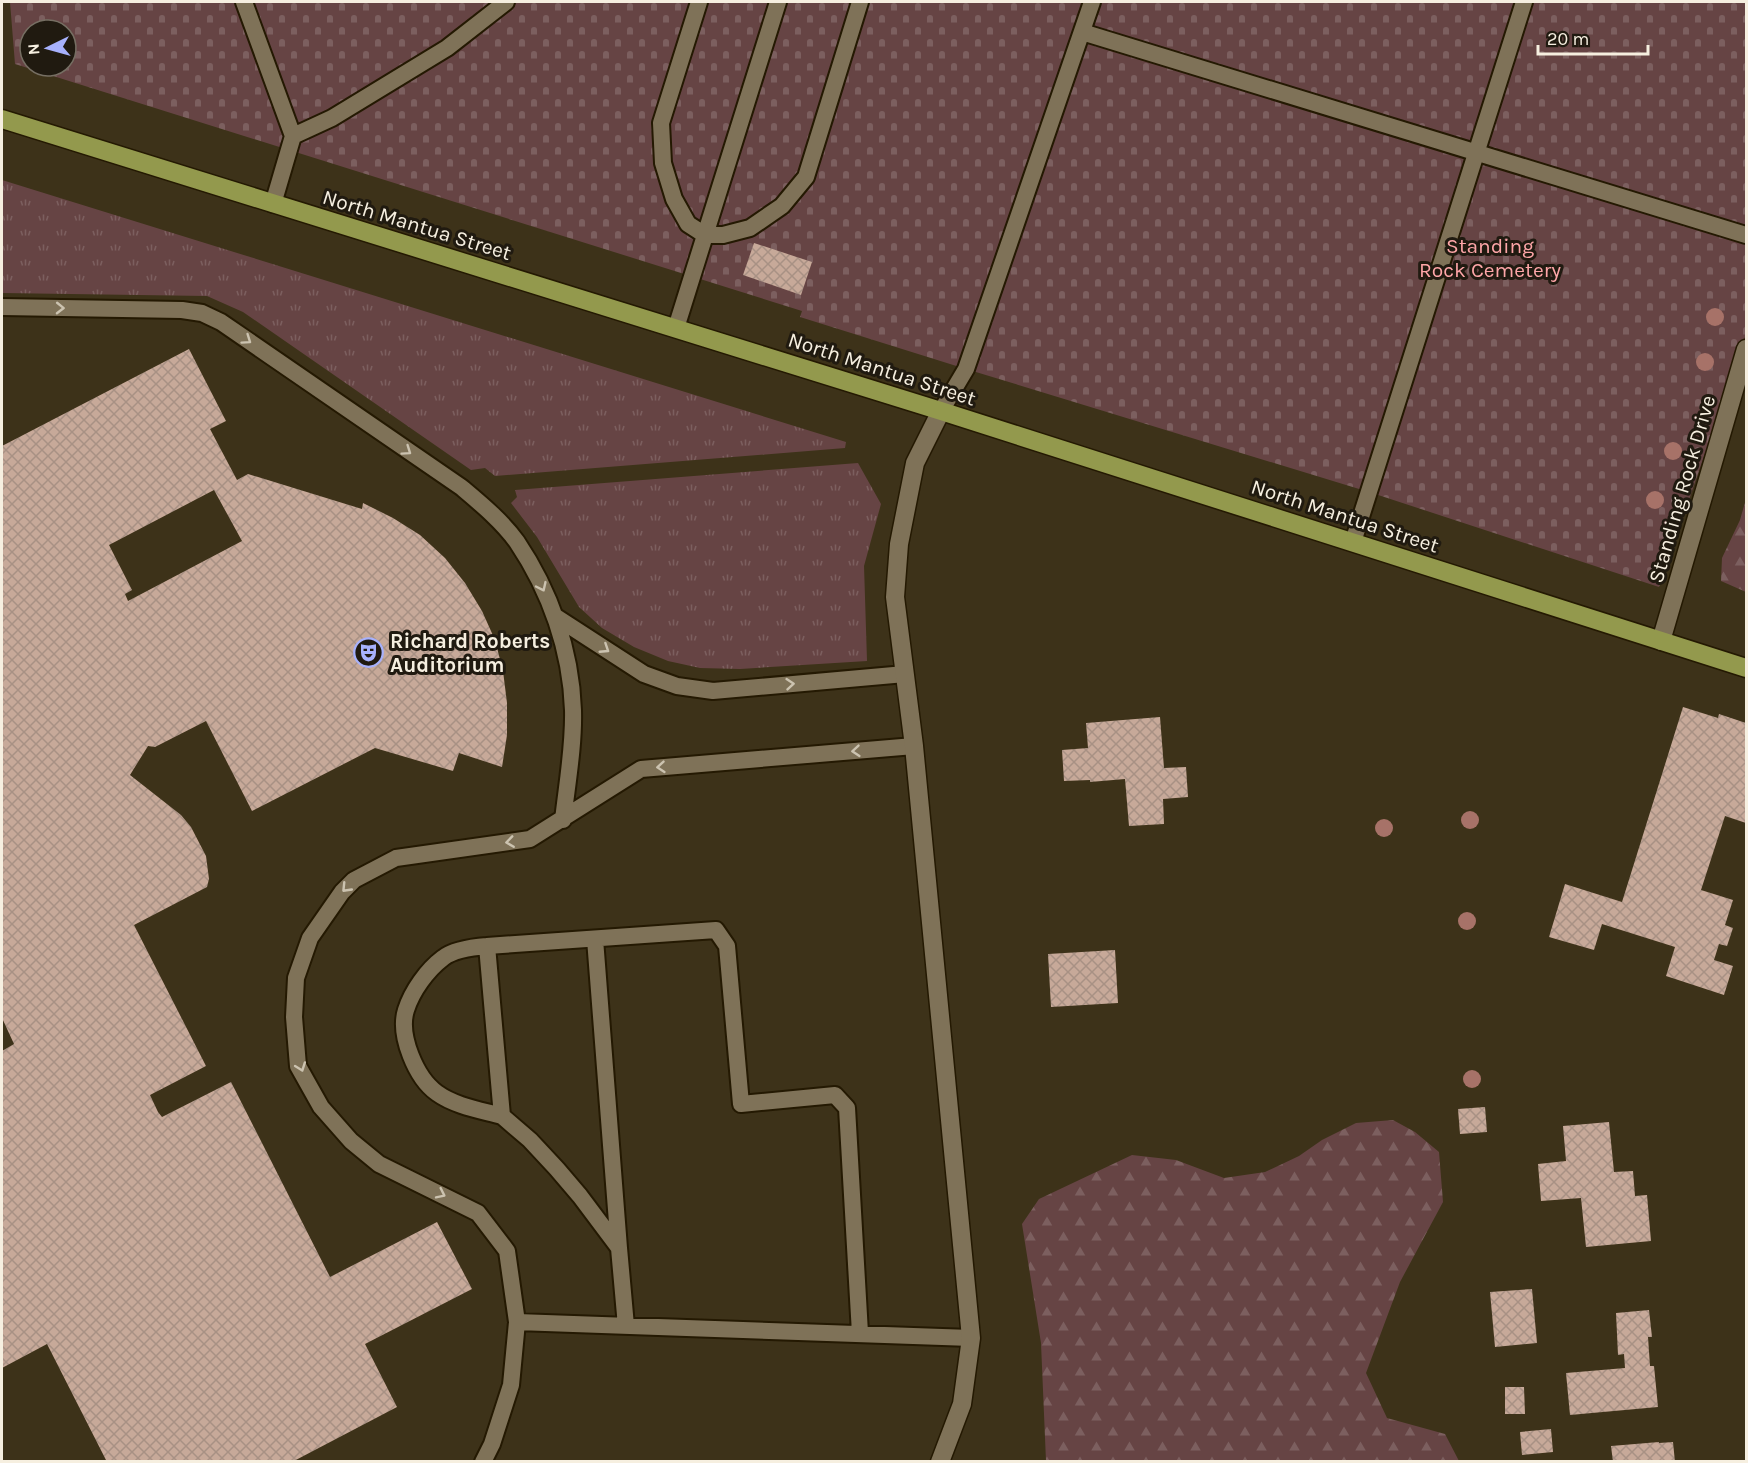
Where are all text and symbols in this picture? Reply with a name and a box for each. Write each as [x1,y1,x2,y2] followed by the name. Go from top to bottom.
[18,18,78,78] north arrow
[1538,18,1648,56] scale bar
[1547,28,1589,50] text: 20 m
[24,43,44,56] text: N
[320,185,514,265] street label: North Mantua Street
[1419,234,1561,282] park label: Standing Rock Cemetery
[55,302,64,314] one-way arrow
[785,327,979,411] street label: North Mantua Street
[240,333,251,344] one-way arrow
[1644,392,1720,586] street label: Standing Rock Drive
[401,444,412,455] one-way arrow
[1248,474,1442,558] street label: North Mantua Street
[535,581,547,592] one-way arrow
[390,629,550,677] place label: Richard Roberts Auditorium
[353,637,385,669] theatre icon: Richard Roberts Auditorium
[598,642,609,653] one-way arrow
[785,678,794,691] one-way arrow
[851,744,860,757] one-way arrow
[657,761,666,774] one-way arrow
[505,835,514,848] one-way arrow
[343,880,354,891] one-way arrow
[294,1062,307,1072] one-way arrow
[434,1187,445,1199] one-way arrow

